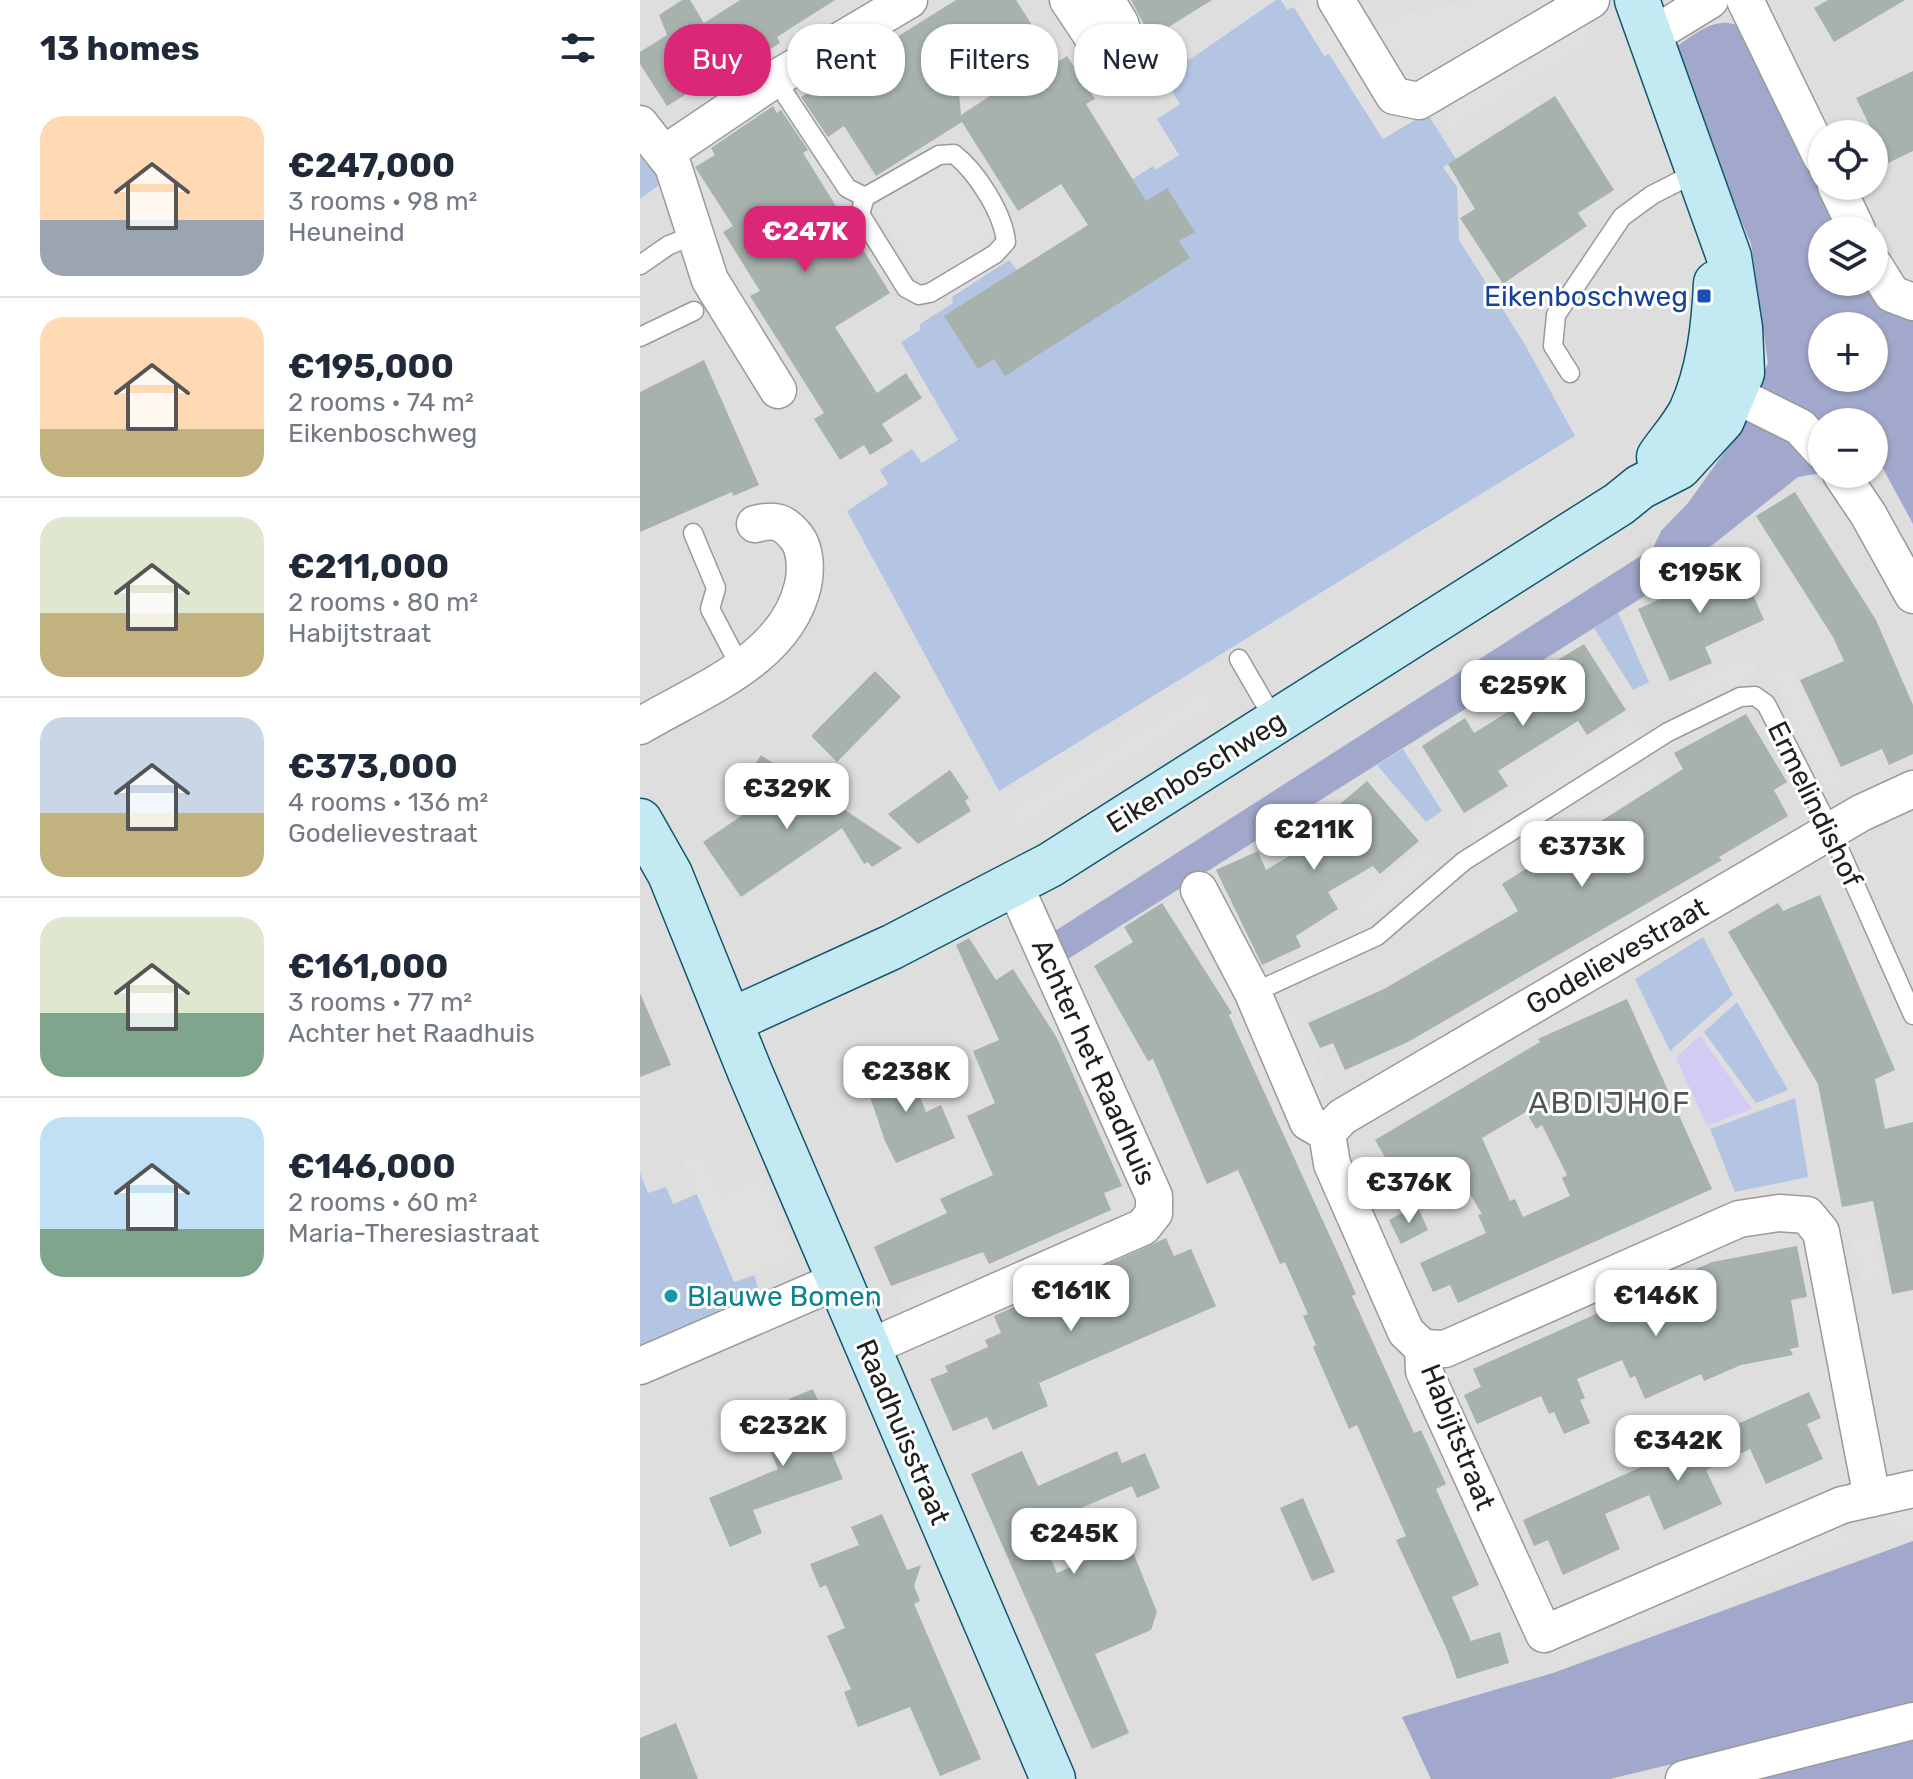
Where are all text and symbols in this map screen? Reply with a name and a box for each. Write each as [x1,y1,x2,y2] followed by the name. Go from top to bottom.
[664,24,771,96] chip: Buy
[787,24,905,96] chip: Rent
[921,24,1058,96] chip: Filters
[1074,24,1187,96] chip: New
[556,26,600,70] icon: filters
[40,28,200,69] text: 13 homes
[1808,120,1888,488] map controls
[1808,120,1888,200] button: locate
[288,145,455,186] text: €247,000
[104,148,200,244] icon: home
[288,186,477,217] text: 3 rooms · 98 m²
[749,206,861,274] pin: €247K
[762,216,848,247] text: €247K
[1808,216,1888,296] button: layers
[288,217,405,248] text: Heuneind
[1484,280,1688,313] place label: Eikenboschweg
[1695,287,1713,305] marker: Eikenboschweg
[1808,312,1888,392] button: +
[288,346,454,387] text: €195,000
[104,349,200,445] icon: home
[288,387,474,418] text: 2 rooms · 74 m²
[1808,408,1888,488] button: −
[288,418,477,449] text: Eikenboschweg
[288,546,449,587] text: €211,000
[1644,547,1756,615] pin: €195K
[104,549,200,645] icon: home
[1658,557,1742,588] text: €195K
[288,587,478,618] text: 2 rooms · 80 m²
[288,618,431,649] text: Habijtstraat
[1467,660,1579,728] pin: €259K
[1479,670,1567,701] text: €259K
[1101,704,1291,840] street label: Eikenboschweg
[1761,716,1869,892] street label: Ermelindishof
[288,746,458,787] text: €373,000
[104,749,200,845] icon: home
[731,763,843,831] pin: €329K
[743,773,831,804] text: €329K
[288,787,488,818] text: 4 rooms · 136 m²
[1258,804,1370,872] pin: €211K
[1274,814,1354,845] text: €211K
[288,818,478,849] text: Godelievestraat
[1526,821,1638,889] pin: €373K
[1539,831,1625,862] text: €373K
[1520,891,1714,1021] street label: Godelievestraat
[1025,934,1163,1190] street label: Achter het Raadhuis
[288,946,448,987] text: €161,000
[104,949,200,1045] icon: home
[288,987,472,1018] text: 3 rooms · 77 m²
[288,1018,535,1049] text: Achter het Raadhuis
[850,1046,962,1114] pin: €238K
[861,1056,951,1087] text: €238K
[1528,1085,1692,1121] district label: ABDIJHOF
[288,1146,456,1187] text: €146,000
[104,1149,200,1245] icon: home
[1353,1157,1465,1225] pin: €376K
[1366,1167,1452,1198] text: €376K
[288,1187,477,1218] text: 2 rooms · 60 m²
[288,1218,539,1249] text: Maria-Theresiastraat
[1015,1265,1127,1333] pin: €161K
[1600,1270,1712,1338] pin: €146K
[1031,1275,1111,1306] text: €161K
[687,1280,882,1313] place label: Blauwe Bomen
[1613,1280,1699,1311] text: €146K
[662,1287,680,1305] marker: Blauwe Bomen
[849,1334,957,1530] street label: Raadhuisstraat
[1414,1359,1502,1515] street label: Habijtstraat
[727,1400,839,1468] pin: €232K
[739,1410,827,1441] text: €232K
[1622,1415,1734,1483] pin: €342K
[1633,1425,1723,1456] text: €342K
[1018,1508,1130,1576] pin: €245K
[1030,1518,1119,1549] text: €245K

